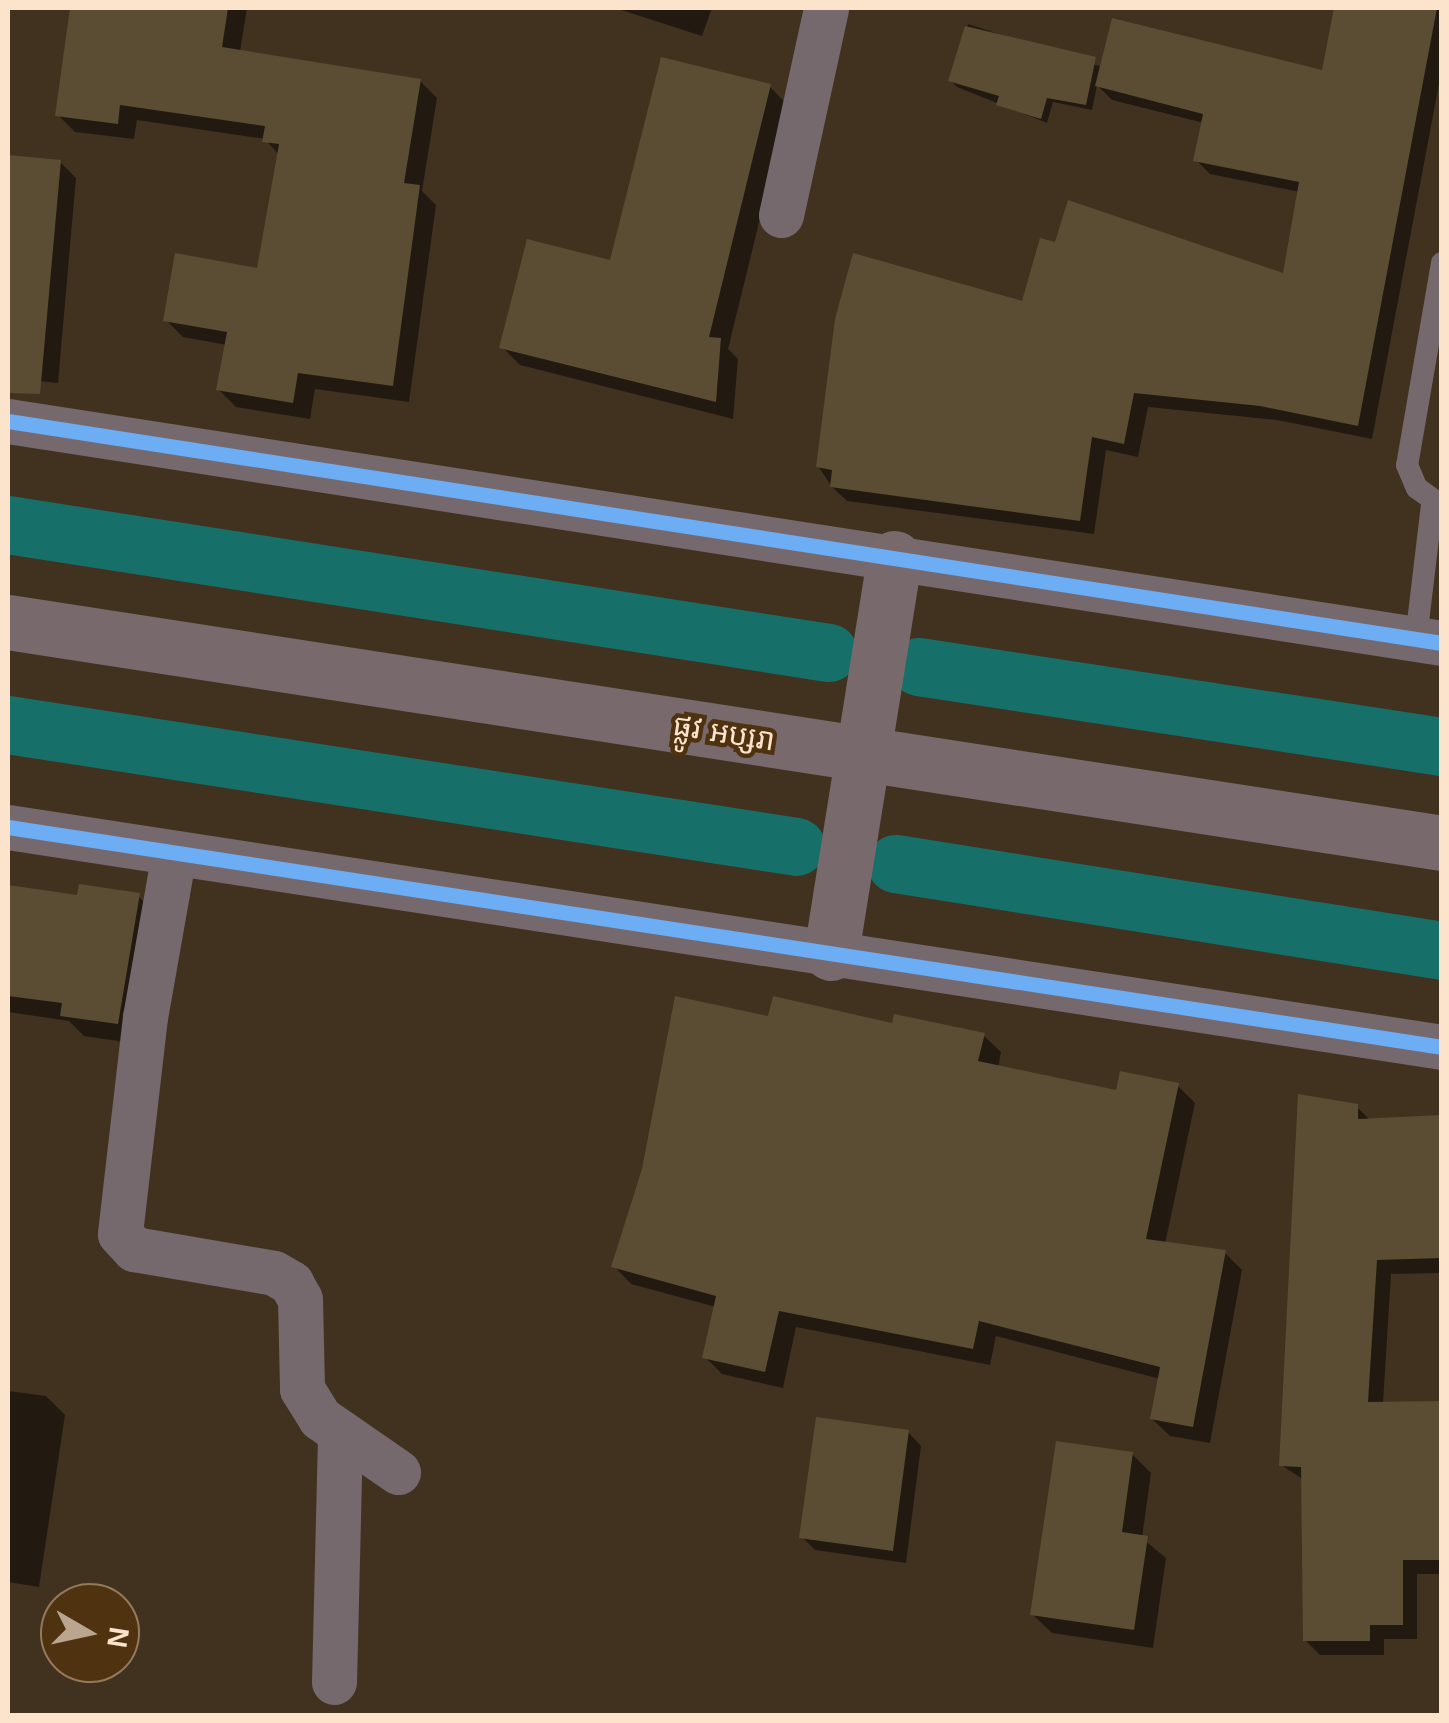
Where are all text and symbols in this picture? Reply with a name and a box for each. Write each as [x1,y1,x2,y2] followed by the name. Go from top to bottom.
[670,707,778,759] street label: ផ្លូវ អប្សរា
[40,1583,140,1683] north arrow
[101,1625,135,1650] text: N

